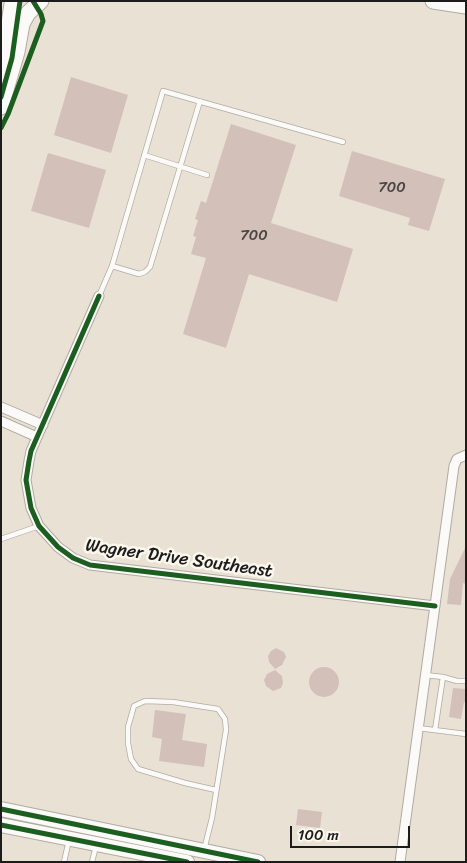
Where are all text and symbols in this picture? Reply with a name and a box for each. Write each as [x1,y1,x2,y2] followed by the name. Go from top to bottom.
[378,179,406,197] house number: 700
[240,227,268,245] house number: 700
[84,535,274,583] street label: Wagner Drive Southeast
[292,816,412,848] scale bar
[298,822,339,848] text: 100 m

